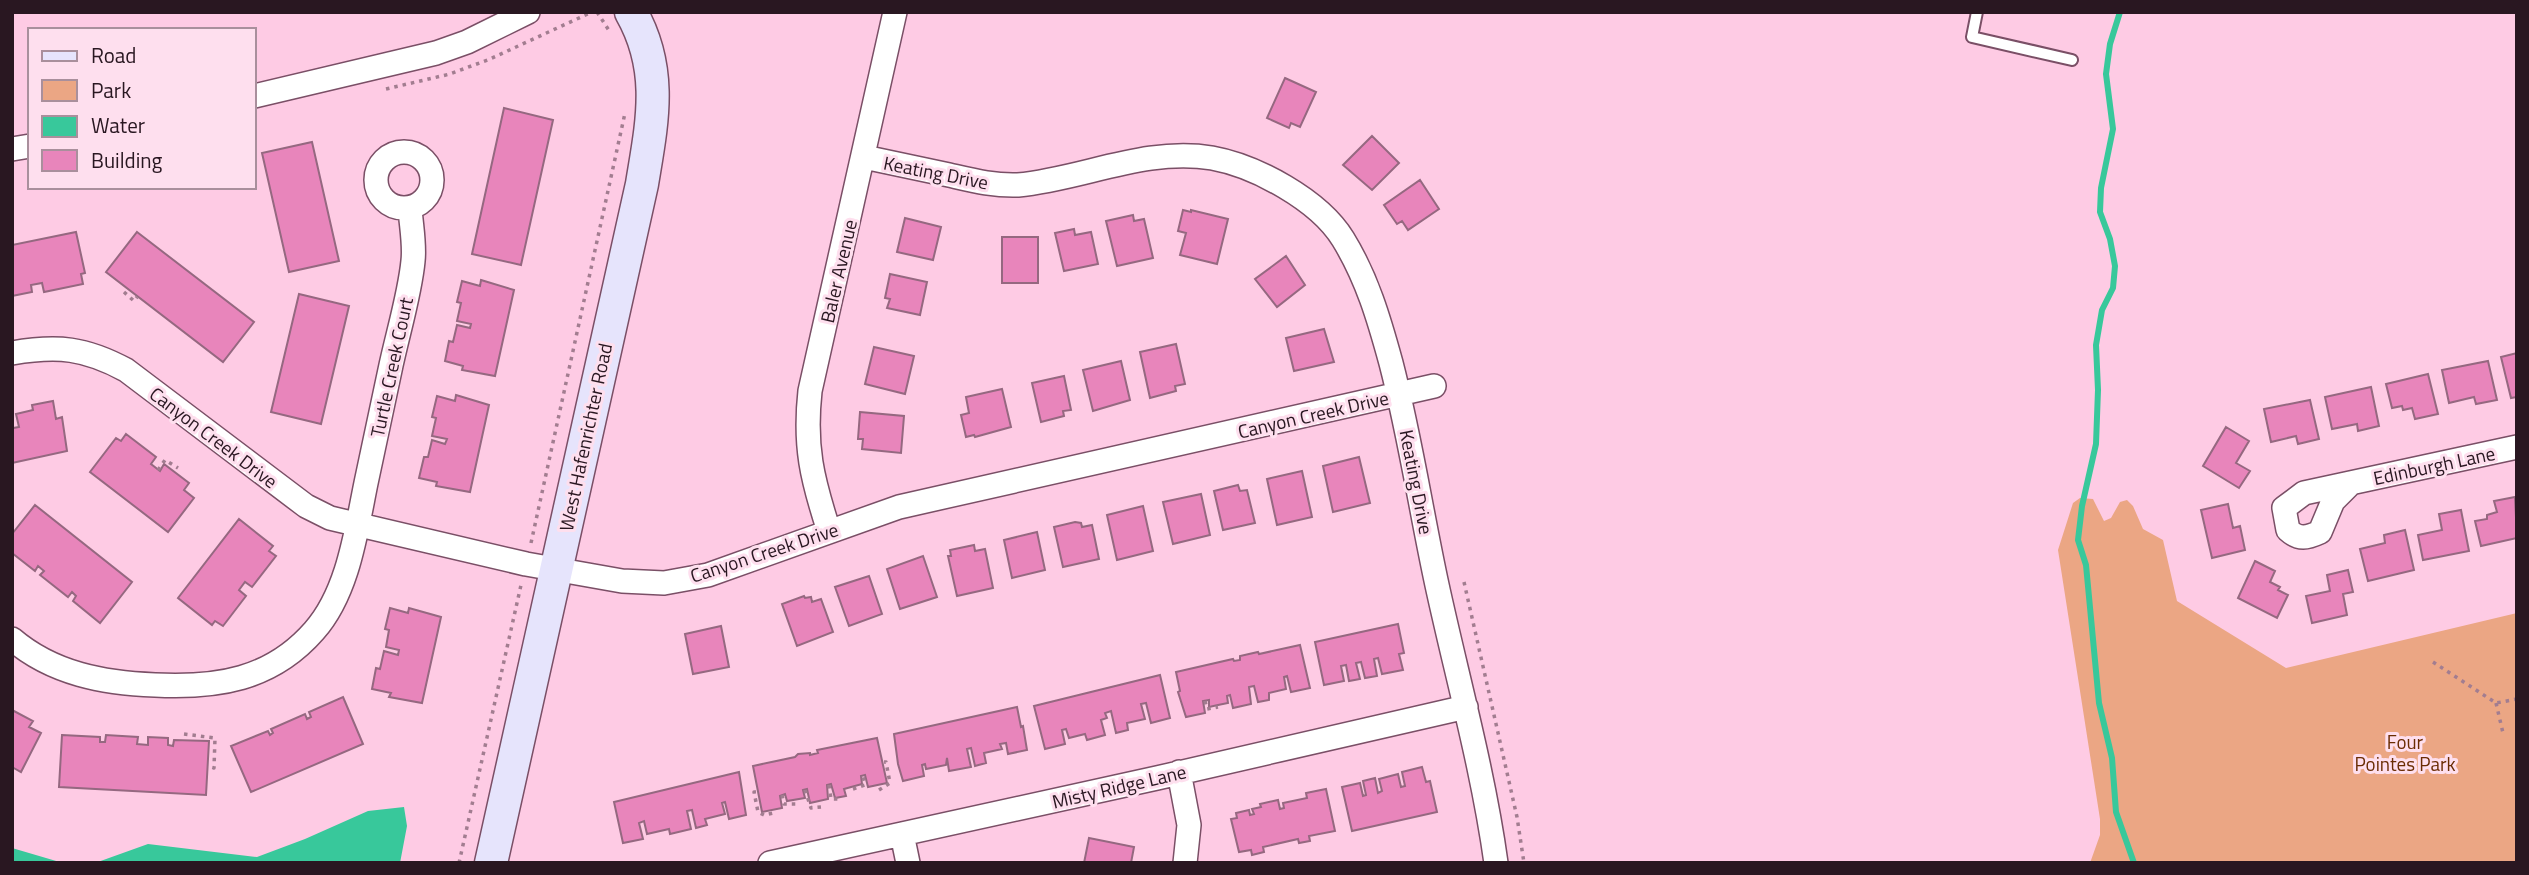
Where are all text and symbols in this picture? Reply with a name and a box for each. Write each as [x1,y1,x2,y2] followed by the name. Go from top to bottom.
[28,28,256,189] legend
[91,39,136,71] text: Road
[91,74,131,106] text: Park
[91,109,145,141] text: Water
[91,144,163,176] text: Building
[881,148,991,196] street label: Keating Drive
[812,216,864,326] street label: Baler Avenue
[362,294,420,440] street label: Turtle Creek Court
[551,340,619,534] street label: West Hafenrichter Road
[144,379,284,495] street label: Canyon Creek Drive
[1235,383,1391,445] street label: Canyon Creek Drive
[1393,427,1441,537] street label: Keating Drive
[2370,438,2498,492] street label: Edinburgh Lane
[686,514,842,590] street label: Canyon Creek Drive
[2354,727,2456,778] park label: Four Pointes Park
[1049,756,1189,816] street label: Misty Ridge Lane

